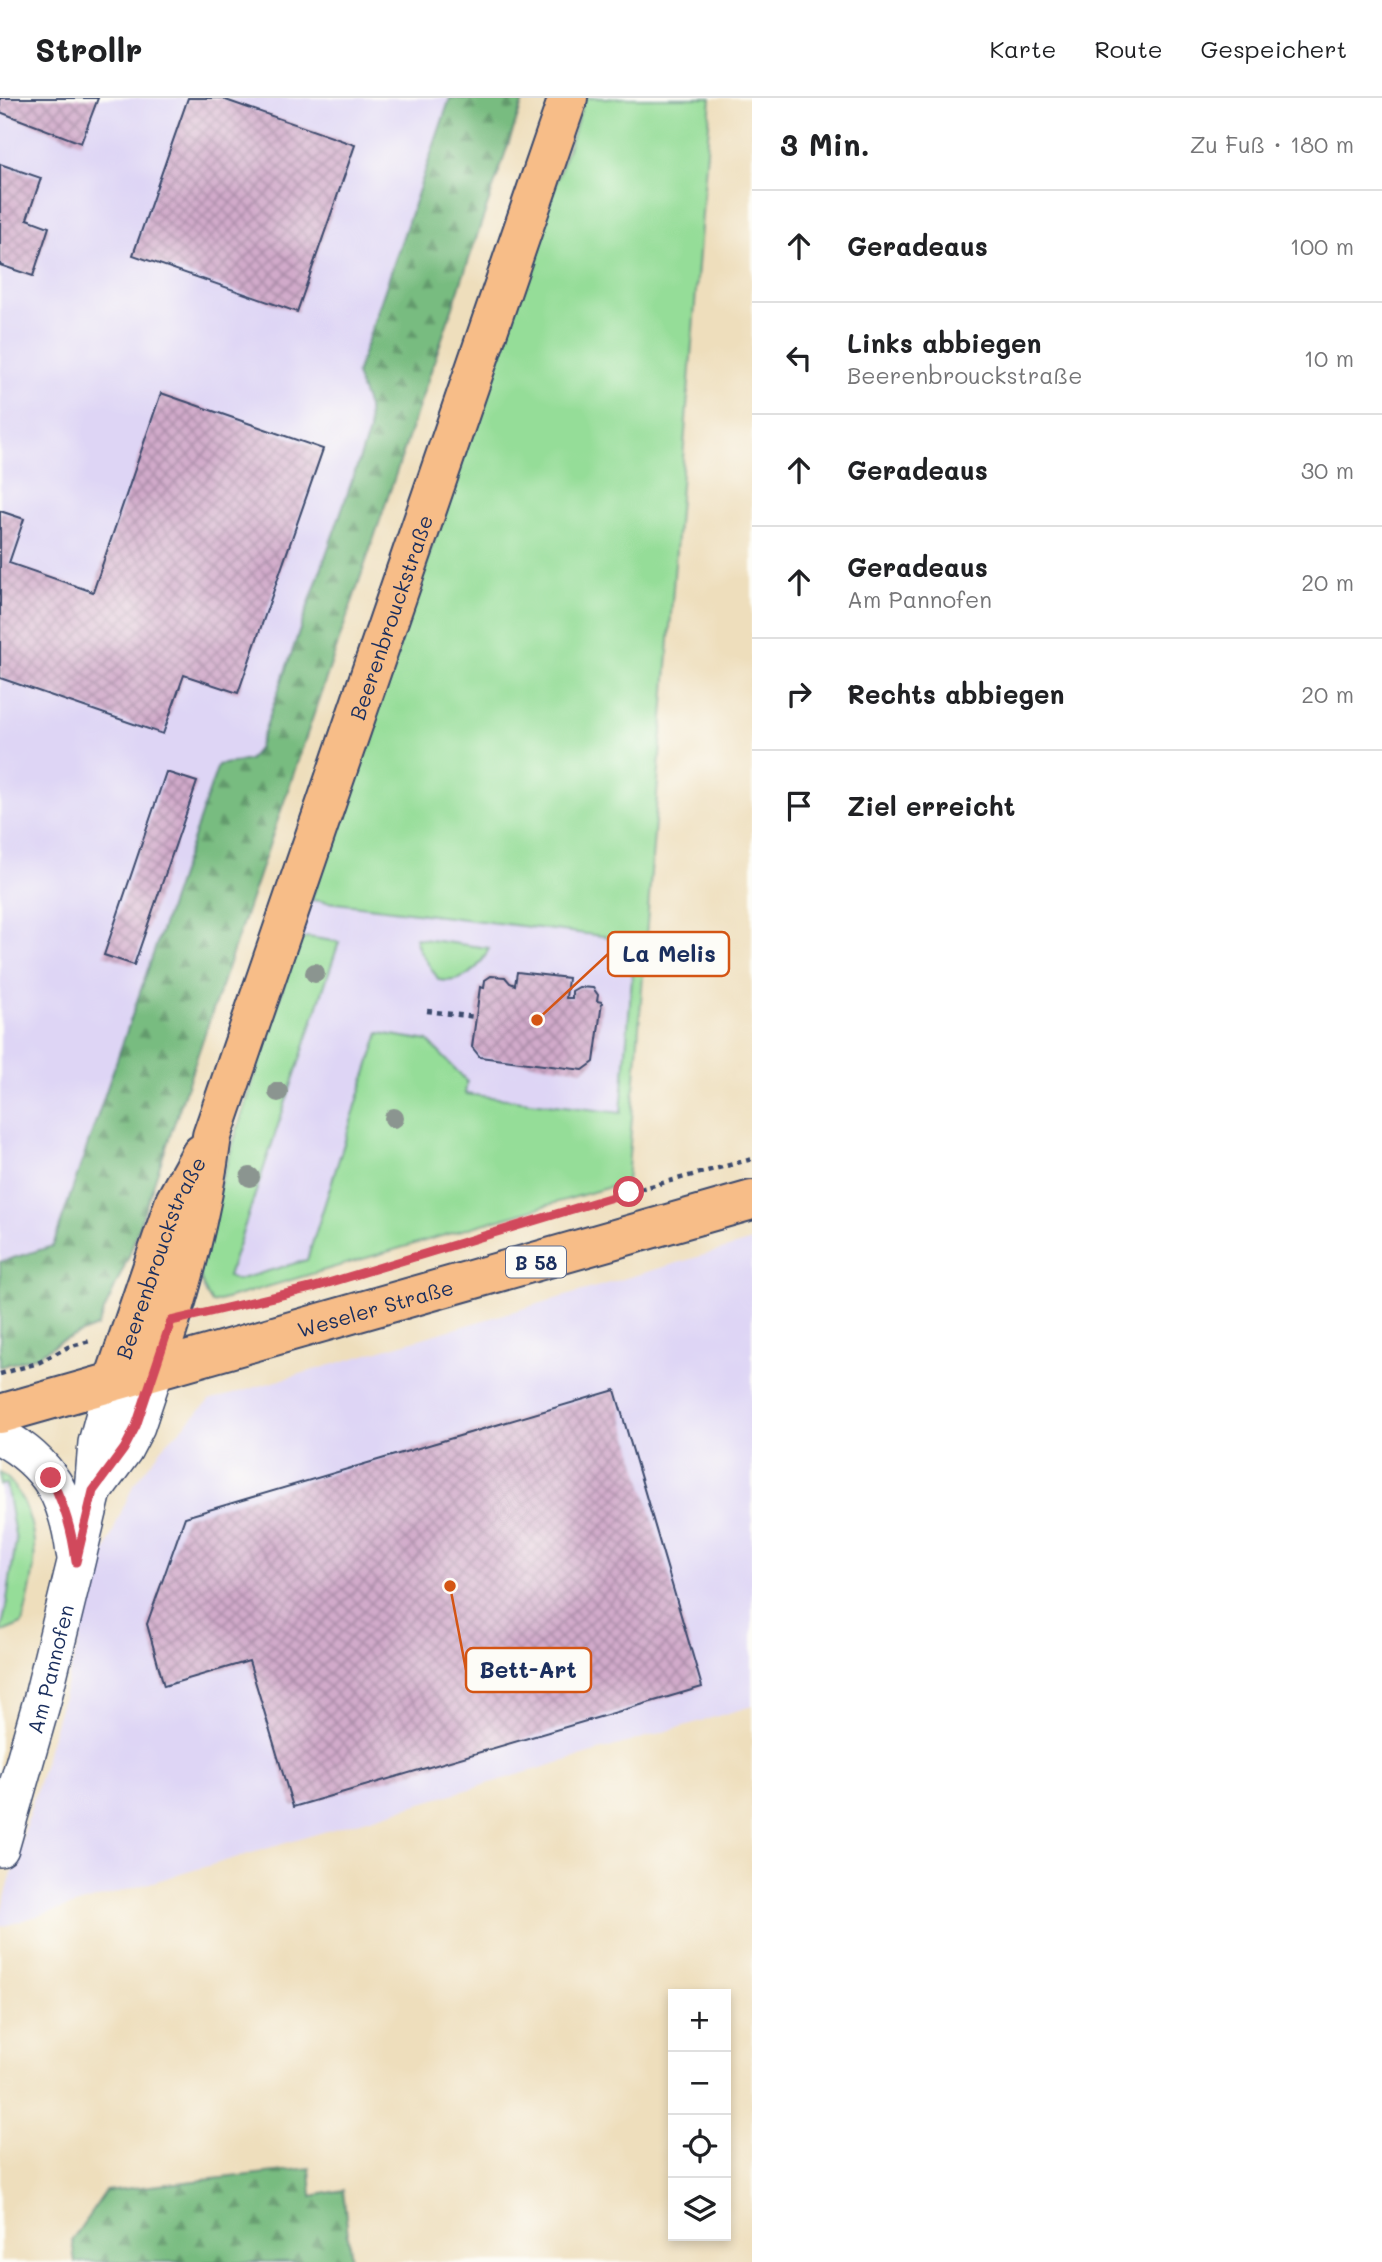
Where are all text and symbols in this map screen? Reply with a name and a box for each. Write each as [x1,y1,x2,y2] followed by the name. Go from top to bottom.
[35,27,143,70] text: Strollr
[989,33,1056,64] text: Karte
[1094,33,1163,64] text: Route
[1201,33,1347,64] text: Gespeichert
[780,124,870,164] text: 3 Min.
[1190,129,1354,159] text: Zu Fuß · 180 m
[780,227,818,265] icon: ahead
[847,229,988,263] text: Geradeaus
[1290,231,1354,261] text: 100 m
[847,326,1042,360] text: Links abbiegen
[780,339,818,377] icon: left
[1304,343,1354,373] text: 10 m
[847,360,1082,390] text: Beerenbrouckstraße
[780,451,818,489] icon: ahead
[847,453,988,487] text: Geradeaus
[1301,455,1354,485] text: 30 m
[342,511,438,723] street label: Beerenbrouckstraße
[847,550,988,584] text: Geradeaus
[780,563,818,601] icon: ahead
[1301,567,1354,597] text: 20 m
[847,584,992,614] text: Am Pannofen
[780,675,818,713] icon: right
[847,677,1064,711] text: Rechts abbiegen
[1301,679,1354,709] text: 20 m
[780,787,818,825] icon: arrive
[847,789,1015,823] text: Ziel erreicht
[608,932,729,976] callout: La Melis
[622,938,716,968] text: La Melis
[109,1151,211,1362] street label: Beerenbrouckstraße
[613,1176,644,1207] route start
[506,1246,566,1278] road number: B 58
[294,1272,456,1342] street label: Weseler Straße
[35,1462,66,1493] route end
[20,1601,79,1737] street label: Am Pannofen
[466,1648,591,1692] callout: Bett-Art
[479,1654,577,1684] text: Bett-Art
[668,1989,731,2241] map controls
[668,1989,731,2052] button: +
[668,2052,731,2115] button: −
[668,2115,731,2178] button: locate
[668,2178,731,2241] button: layers

